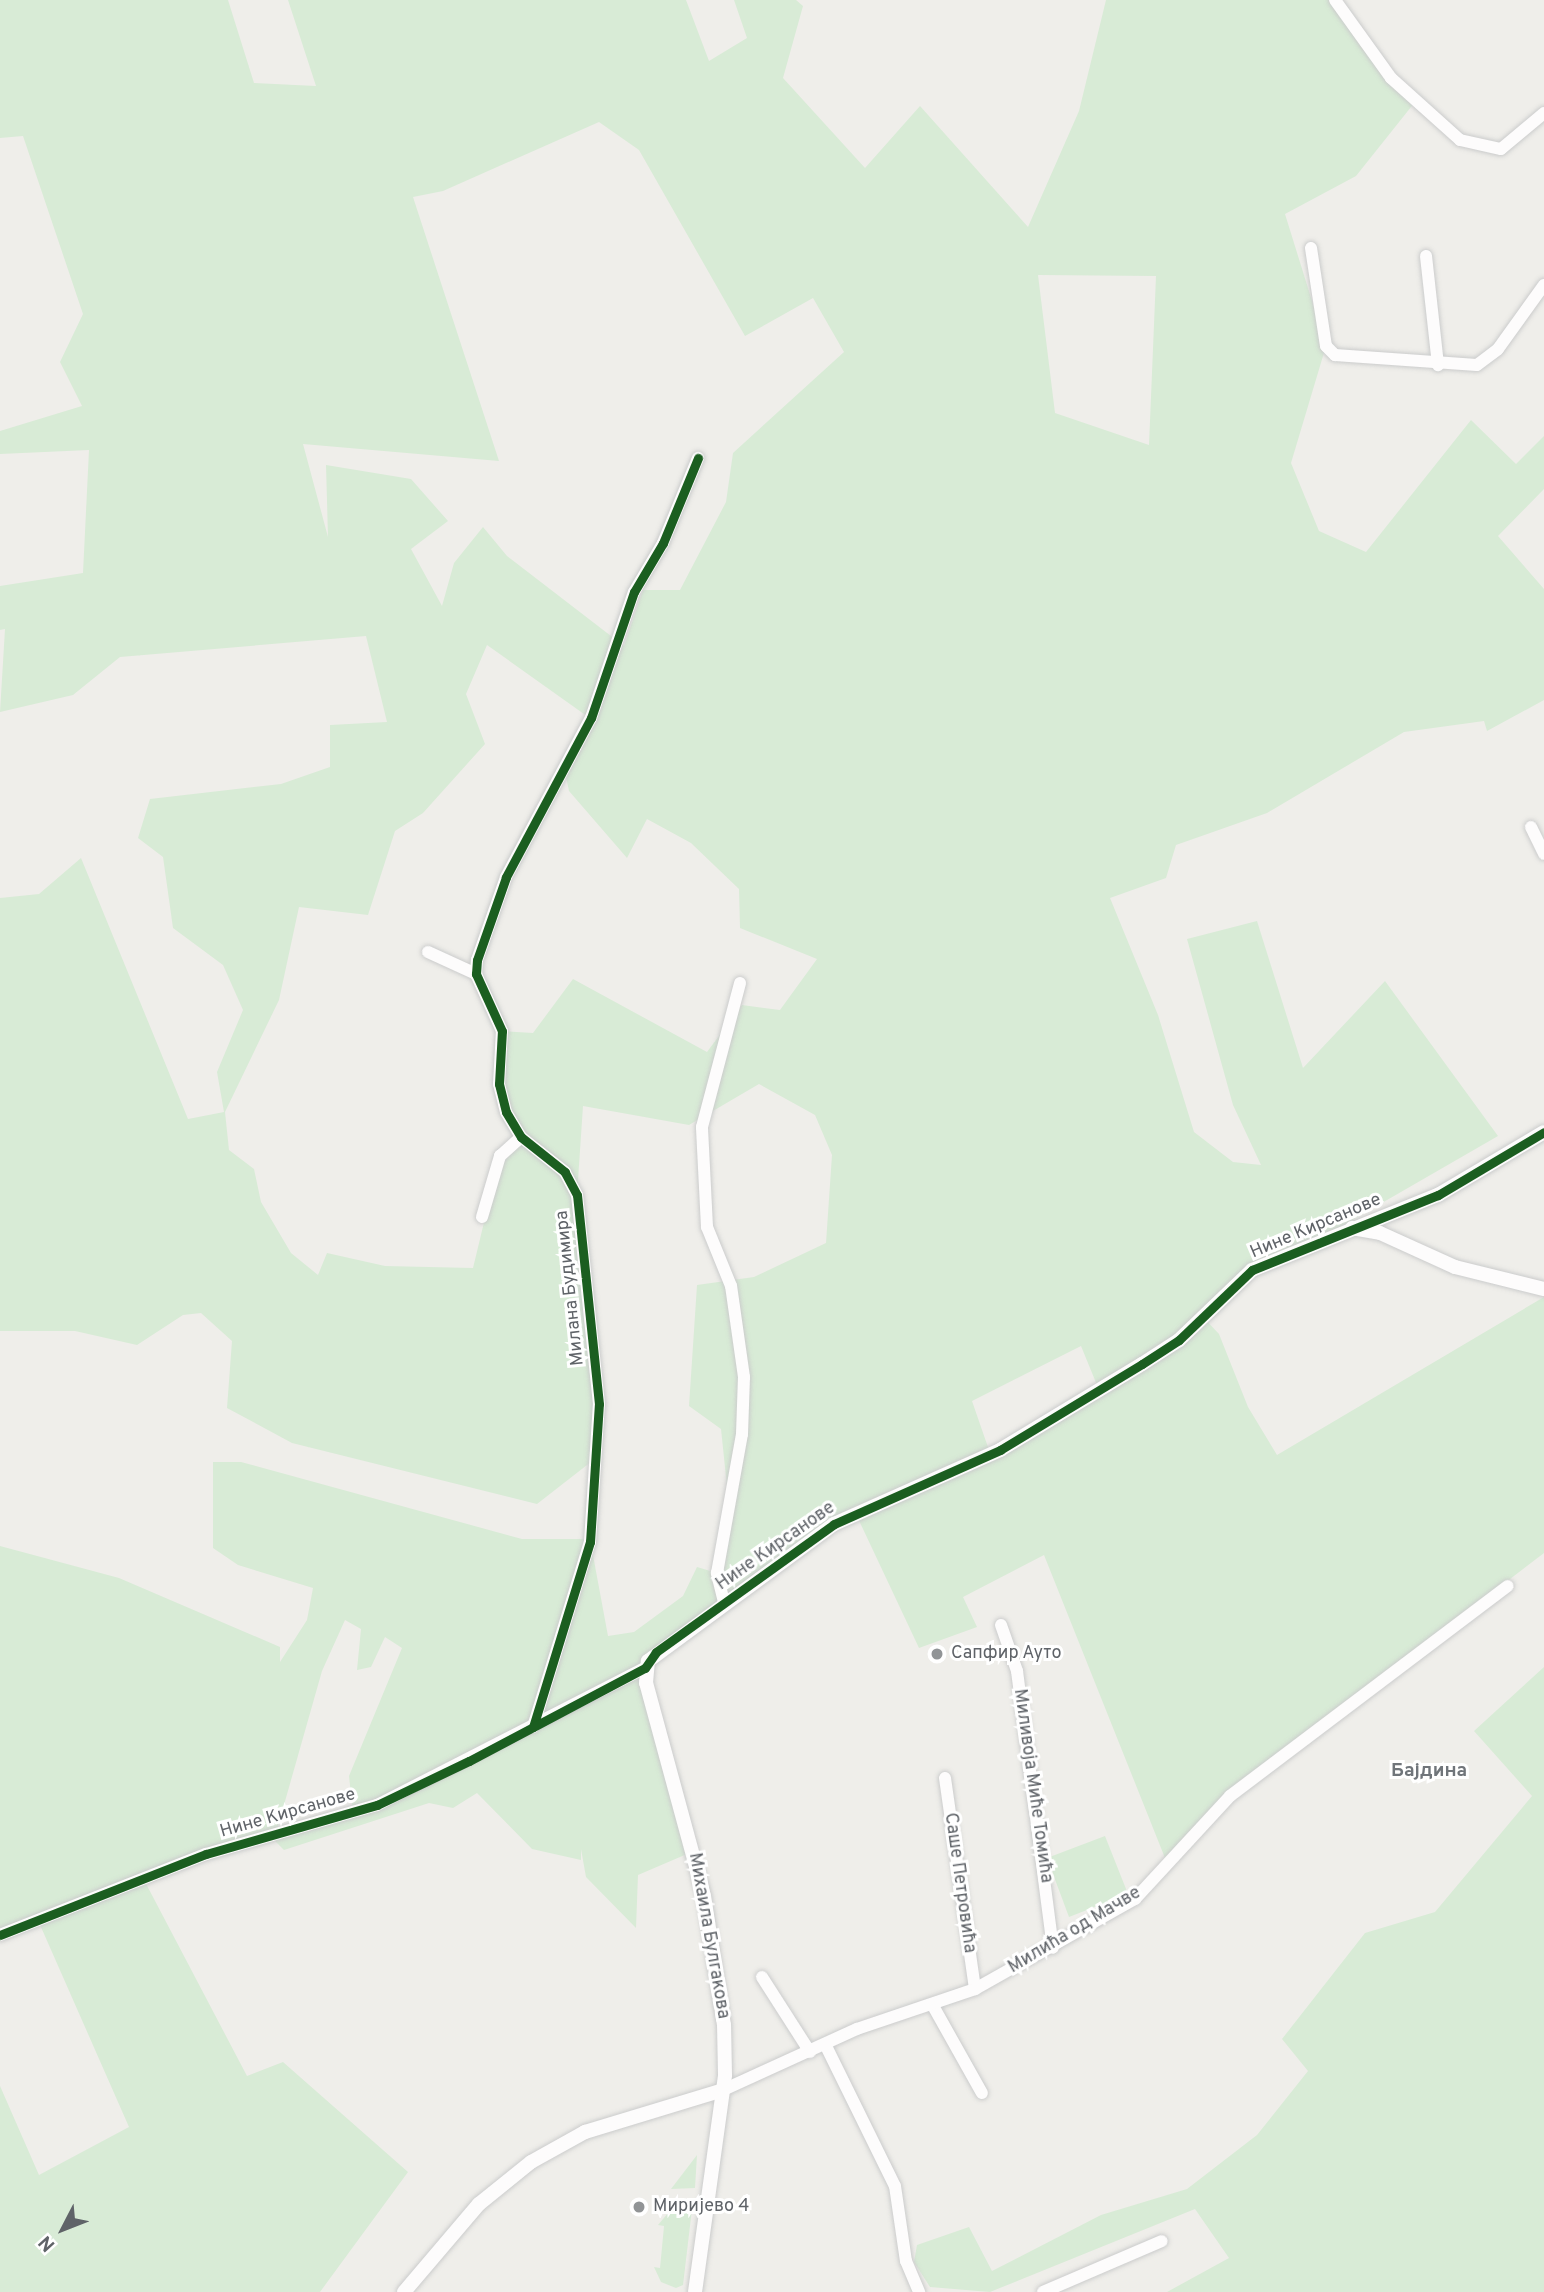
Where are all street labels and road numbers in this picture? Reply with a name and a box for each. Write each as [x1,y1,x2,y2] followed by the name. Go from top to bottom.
[1247,1190,1385,1264] street label: Нине Кирсанове
[552,1209,590,1367] street label: Милана Будимира
[712,1498,840,1596] street label: Нине Кирсанове
[1008,1687,1056,1885] street label: Миливоја Миће Томића
[218,1784,358,1844] street label: Нине Кирсанове
[938,1811,980,1955] street label: Саше Петровића
[683,1851,733,2021] street label: Михаила Булгакова
[1005,1883,1145,1979] street label: Милића од Мачве

